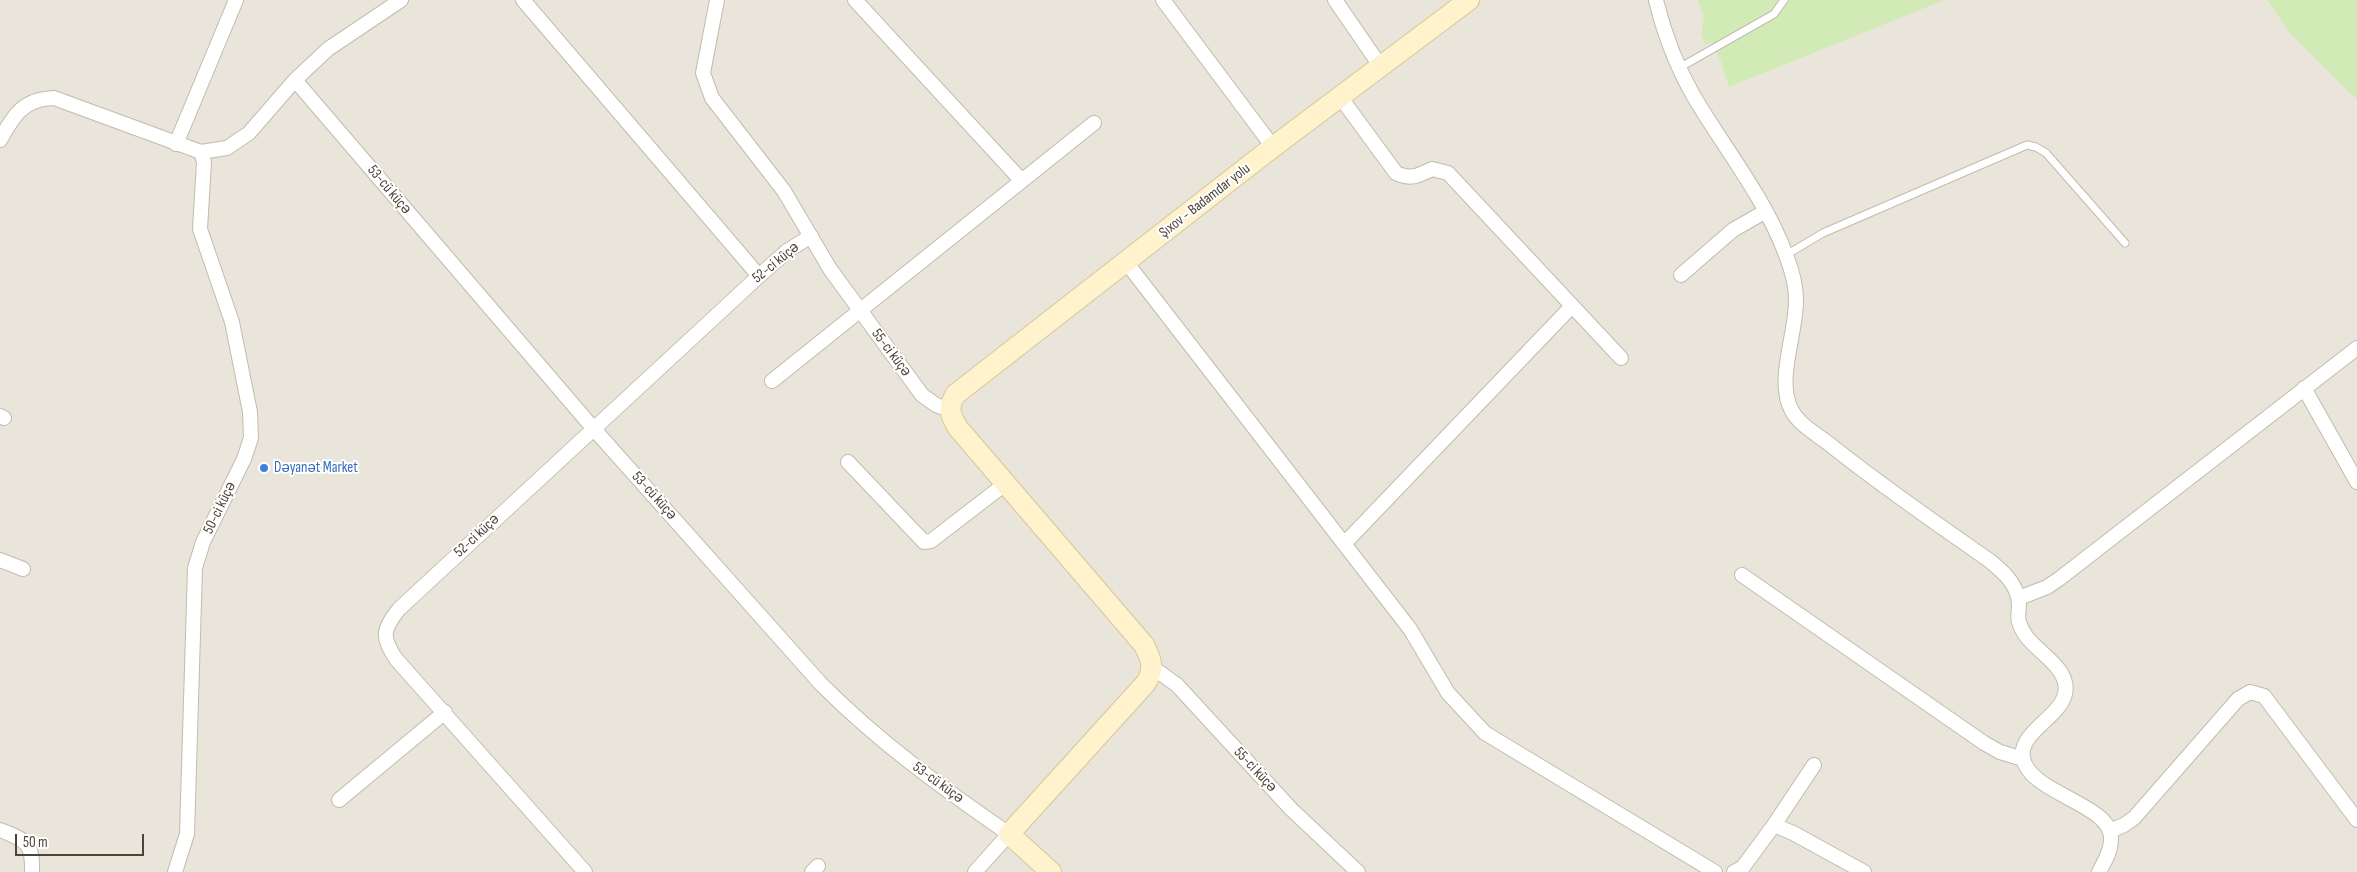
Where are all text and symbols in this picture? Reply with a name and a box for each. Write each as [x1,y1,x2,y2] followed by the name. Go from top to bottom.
[1156,160,1254,242] street label: Şıxov - Badamdar yolu
[363,162,415,218] street label: 53-cü küçə
[749,239,803,287] street label: 52-ci küçə
[867,326,915,380] street label: 55-ci küçə
[274,459,358,477] place label: Dəyanət Market
[258,462,270,474] marker: Dəyanət Market
[628,468,680,524] street label: 53-cü küçə
[200,479,240,537] street label: 50-ci küçə
[451,511,503,561] street label: 52-ci küçə
[1230,744,1280,796] street label: 55-ci küçə
[909,758,967,808] street label: 53-cü küçə
[18,824,146,856] scale bar
[23,833,48,852] text: 50 m

